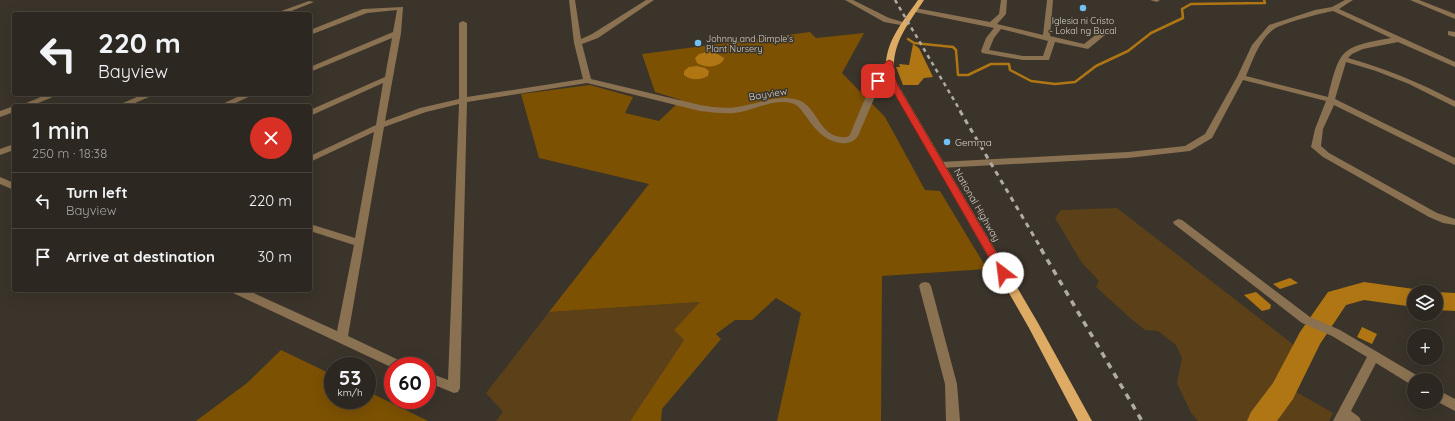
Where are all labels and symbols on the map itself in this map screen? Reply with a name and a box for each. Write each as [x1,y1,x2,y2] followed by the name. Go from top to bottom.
[1078,3,1088,13] marker: Iglesia ni Cristo - Lokal ng Bucal
[1049,15,1117,36] place label: Iglesia ni Cristo - Lokal ng Bucal
[706,33,793,54] place label: Johnny and Dimple's Plant Nursery
[693,38,703,48] marker: Johnny and Dimple's Plant Nursery
[861,64,895,98] pin
[748,84,789,103] street label: Bayview
[955,136,992,149] place label: Gemma
[942,137,952,147] marker: Gemma
[951,166,1003,244] street label: National Highway
[982,252,1024,294] position arrow
[384,357,436,409] speed limit sign: 60

